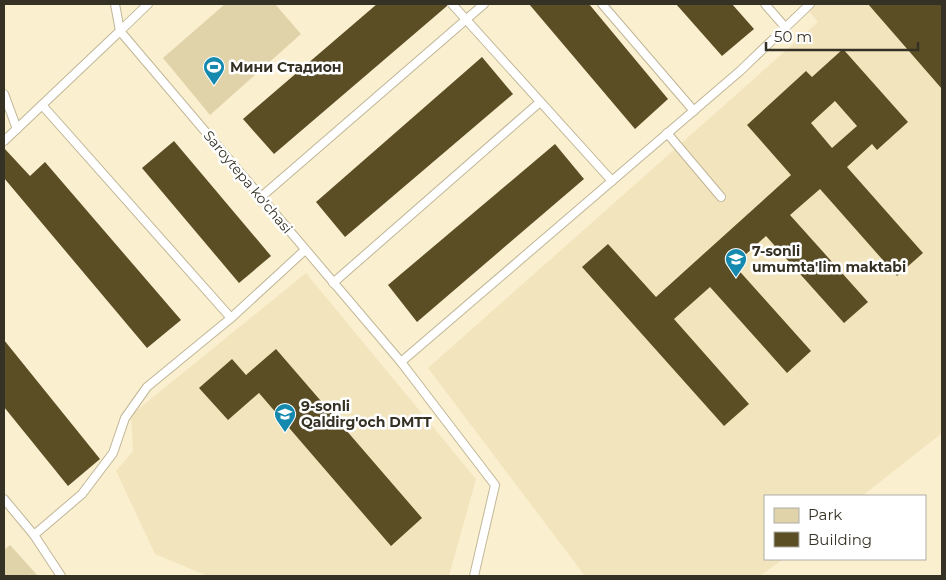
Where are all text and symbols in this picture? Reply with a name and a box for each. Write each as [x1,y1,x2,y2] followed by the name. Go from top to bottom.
[766,20,918,52] scale bar
[774,27,812,46] text: 50 m
[202,55,226,86] sports icon: Мини Стадион
[230,58,342,76] place label: Мини Стадион
[200,127,296,237] street label: Saroytepa ko'chasi
[752,242,906,276] place label: 7-sonli umumta'lim maktabi
[724,247,748,278] school or university icon: 7-sonli umumta'lim maktabi
[301,397,432,431] place label: 9-sonli Qaldirg'och DMTT
[273,402,297,433] school or university icon: 9-sonli Qaldirg'och DMTT
[764,495,926,560] legend
[808,505,842,524] text: Park
[808,530,872,549] text: Building

